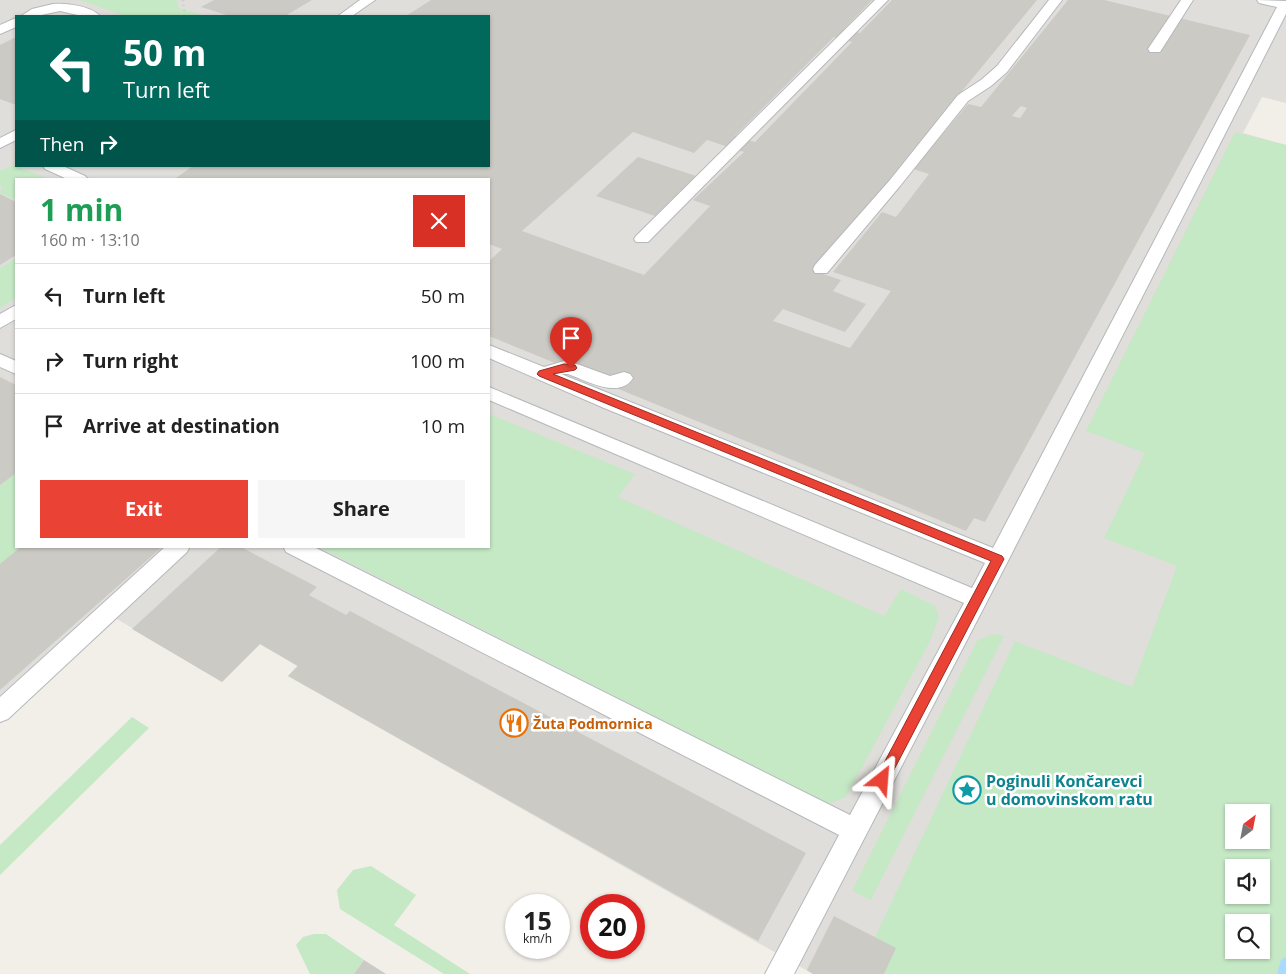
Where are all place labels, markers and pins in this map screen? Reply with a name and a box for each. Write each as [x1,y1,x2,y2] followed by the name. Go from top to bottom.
[550,317,592,368] pin
[499,708,529,738] restaurant icon: Žuta Podmornica
[533,714,653,733] place label: Žuta Podmornica
[986,770,1153,810] place label: Poginuli Končarevci u domovinskom ratu
[952,775,982,805] place icon: Poginuli Končarevci u domovinskom ratu

